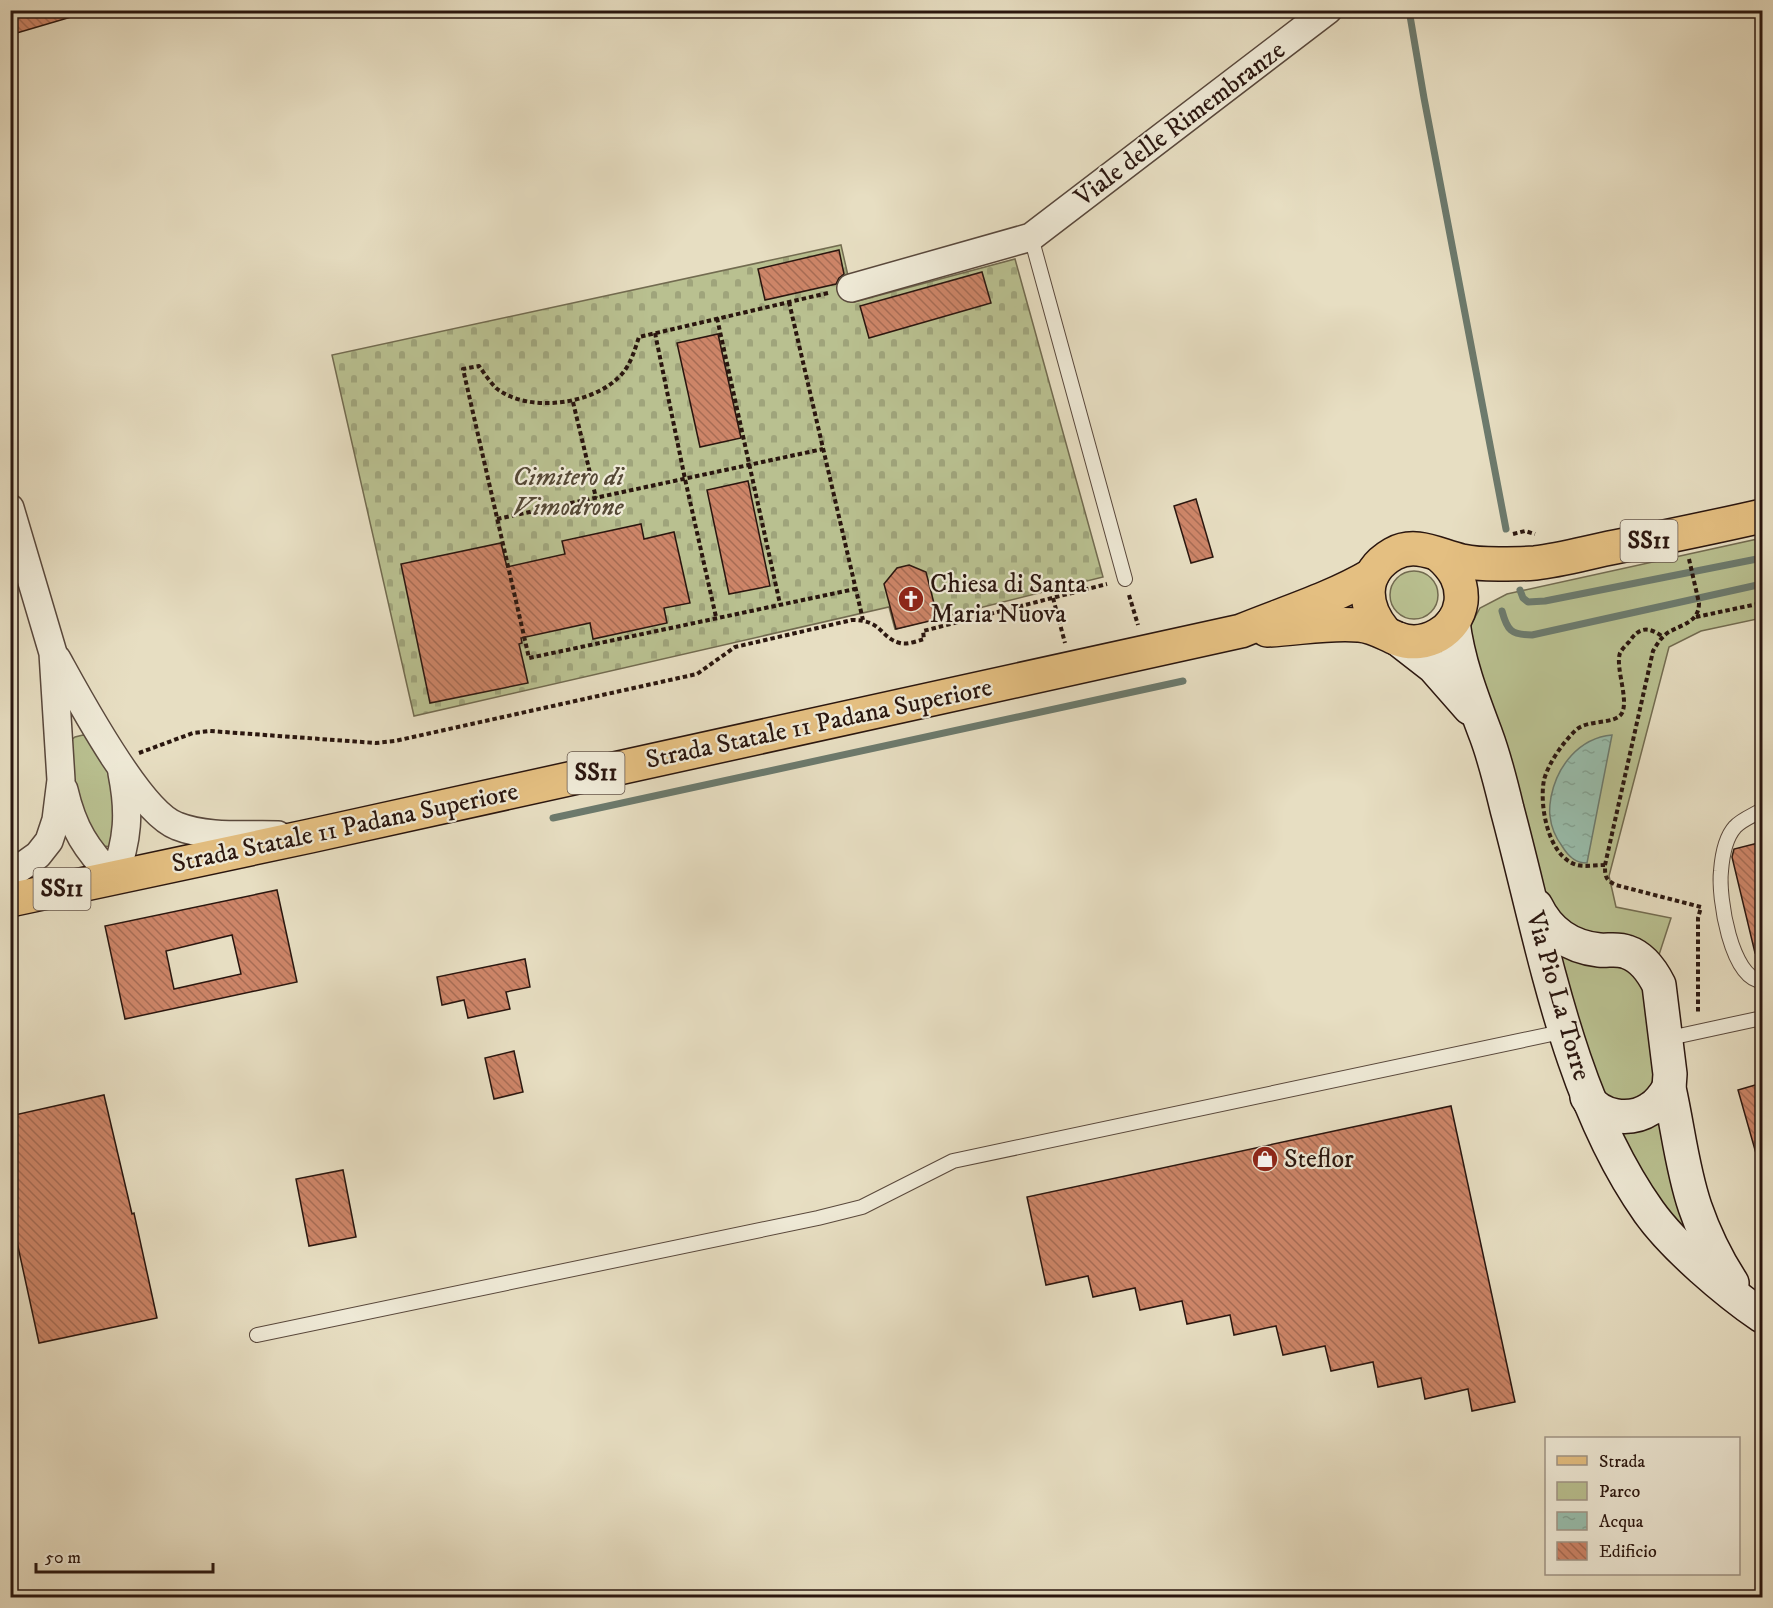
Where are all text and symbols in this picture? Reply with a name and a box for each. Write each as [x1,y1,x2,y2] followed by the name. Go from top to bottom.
[1067,34,1292,215] street label: Viale delle Rimembranze
[512,461,626,524] park label: Cimitero di Vimodrone
[1620,520,1678,562] road number: SS11
[930,568,1086,631] place label: Chiesa di Santa Maria Nuova
[896,584,926,614] church icon: Chiesa di Santa Maria Nuova
[643,671,995,777] street label: Strada Statale 11 Padana Superiore
[568,752,624,794] road number: SS11
[169,775,521,881] street label: Strada Statale 11 Padana Superiore
[34,868,90,910] road number: SS11
[1518,907,1598,1084] street label: Via Pio La Torre
[1284,1143,1354,1176] place label: Steflor
[1250,1144,1280,1174] shop icon: Steflor
[1545,1437,1740,1575] legend
[1599,1451,1646,1473] text: Strada
[1599,1481,1640,1503] text: Parco
[1599,1511,1644,1533] text: Acqua
[36,1536,213,1574] scale bar
[1599,1541,1657,1563] text: Edificio
[45,1547,81,1569] text: 50 m

